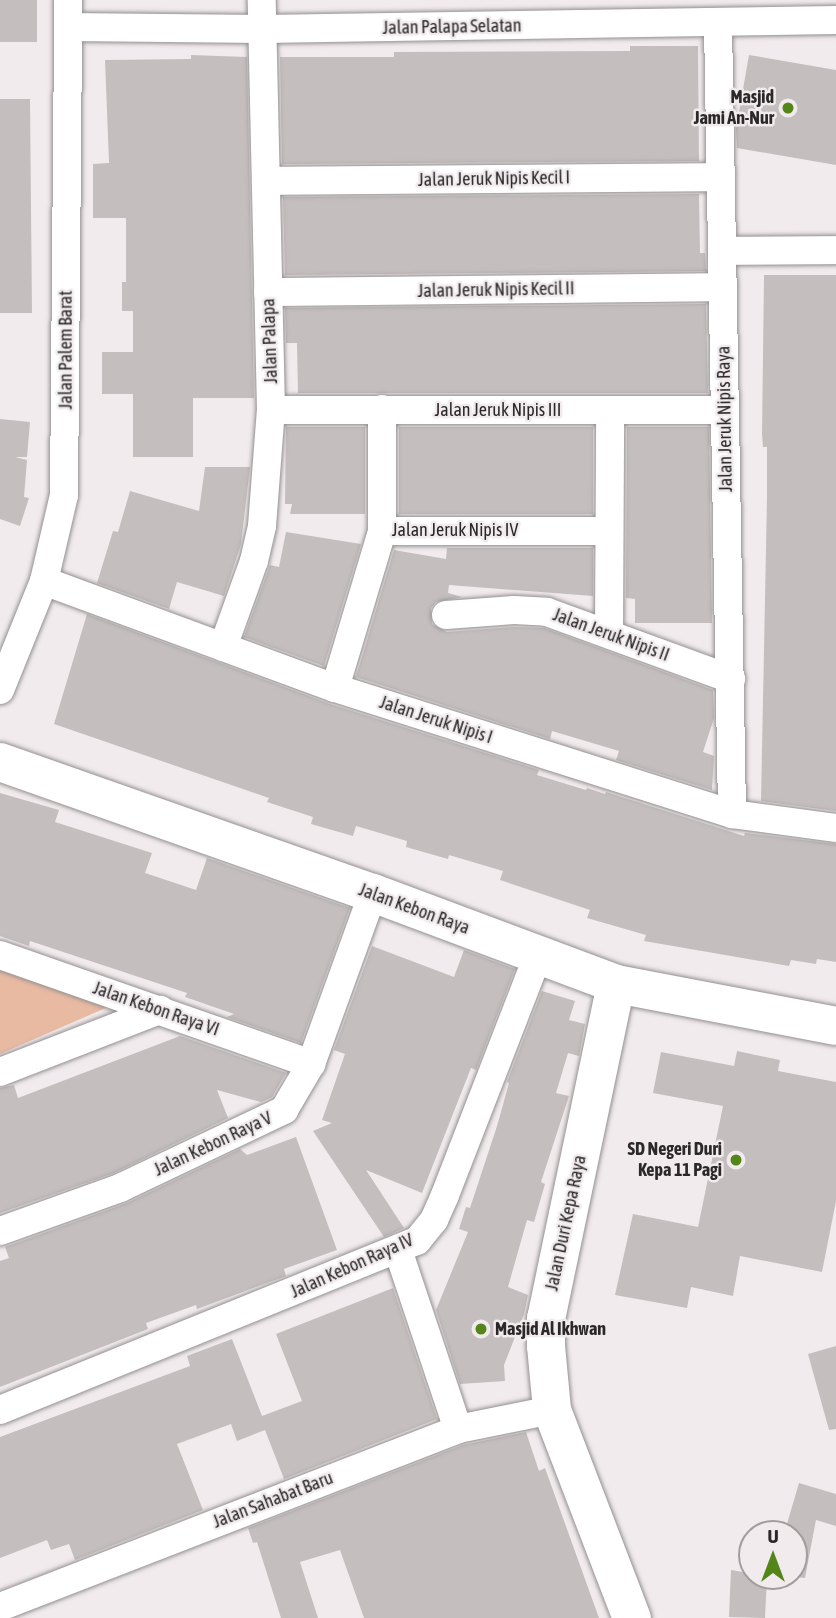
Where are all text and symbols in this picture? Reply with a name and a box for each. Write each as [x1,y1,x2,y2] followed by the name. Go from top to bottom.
[382,15,522,39] street label: Jalan Palapa Selatan
[694,87,774,130] place label: Masjid Jami An-Nur
[780,100,796,116] marker: Masjid Jami An-Nur
[418,167,570,191] street label: Jalan Jeruk Nipis Kecil I
[417,278,575,302] street label: Jalan Jeruk Nipis Kecil II
[55,291,77,409] street label: Jalan Palem Barat
[258,298,282,384] street label: Jalan Palapa
[713,346,737,492] street label: Jalan Jeruk Nipis Raya
[435,399,561,421] street label: Jalan Jeruk Nipis III
[392,519,518,541] street label: Jalan Jeruk Nipis IV
[550,604,672,666] street label: Jalan Jeruk Nipis II
[377,692,495,748] street label: Jalan Jeruk Nipis I
[356,879,472,939] street label: Jalan Kebon Raya
[90,977,222,1041] street label: Jalan Kebon Raya VI
[151,1107,275,1181] street label: Jalan Kebon Raya V
[627,1139,722,1182] place label: SD Negeri Duri Kepa 11 Pagi
[728,1152,744,1168] marker: SD Negeri Duri Kepa 11 Pagi
[541,1153,591,1293] street label: Jalan Duri Kepa Raya
[287,1229,417,1303] street label: Jalan Kebon Raya IV
[495,1318,606,1340] place label: Masjid Al Ikhwan
[473,1321,489,1337] marker: Masjid Al Ikhwan
[210,1467,336,1533] street label: Jalan Sahabat Baru
[738,1520,808,1590] north arrow
[767,1525,779,1547] text: U

